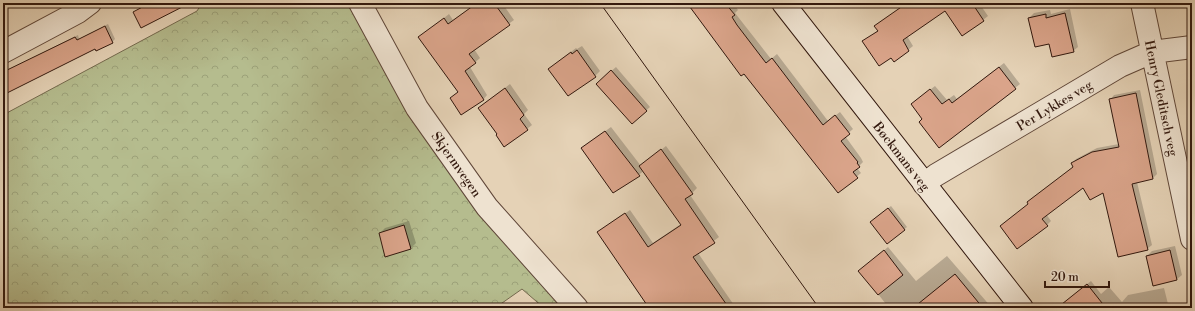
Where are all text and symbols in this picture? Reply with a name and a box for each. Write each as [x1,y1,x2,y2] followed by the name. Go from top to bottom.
[1141,39,1181,158] street label: Henry Gleditsch veg
[1014,77,1096,135] street label: Per Lykkes veg
[869,118,933,195] street label: Bøckmans veg
[428,129,485,200] street label: Skjermvegen
[1045,263,1109,289] scale bar
[1051,270,1079,285] text: 20 m

